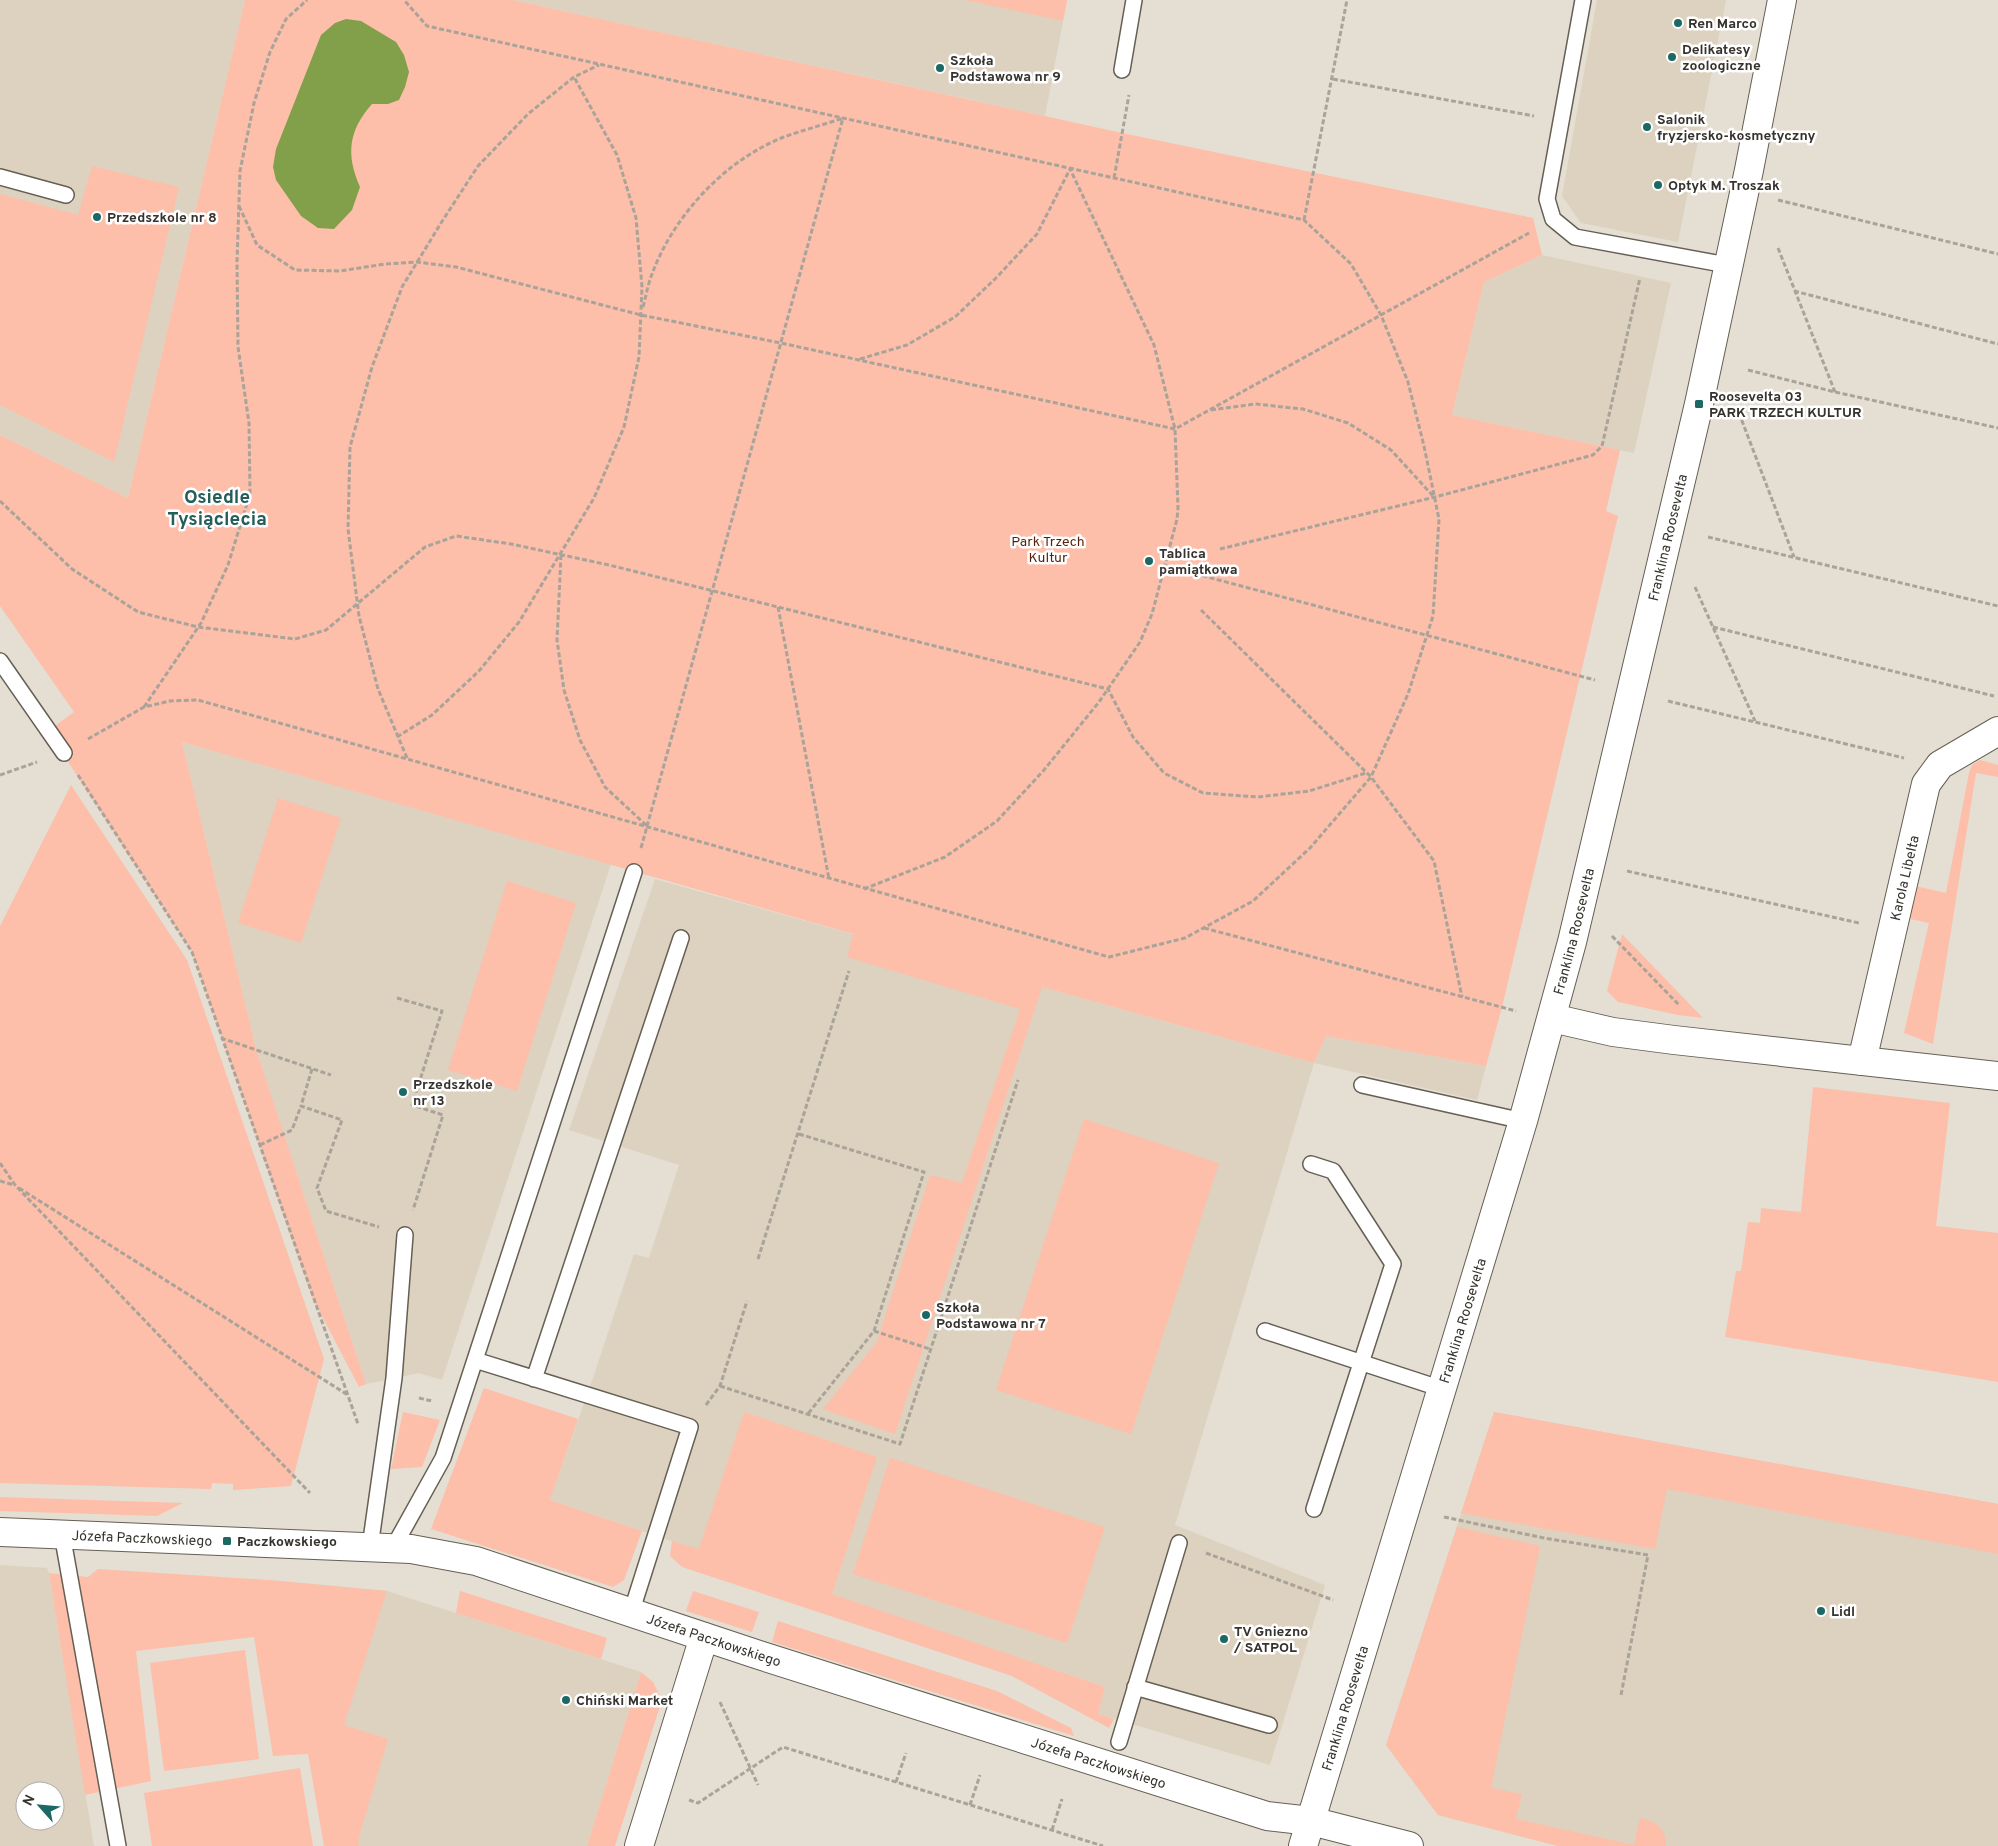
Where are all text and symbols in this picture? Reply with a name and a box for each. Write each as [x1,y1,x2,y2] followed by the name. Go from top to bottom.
[1688,16,1757,33] place label: Ren Marco
[1672,17,1684,29] marker: Ren Marco
[1682,42,1761,75] place label: Delikatesy zoologiczne
[1666,51,1678,63] marker: Delikatesy zoologiczne
[950,53,1061,86] place label: Szkoła Podstawowa nr 9
[934,62,946,74] marker: Szkoła Podstawowa nr 9
[1657,112,1816,145] place label: Salonik fryzjersko-kosmetyczny
[1641,121,1653,133] marker: Salonik fryzjersko-kosmetyczny
[1668,178,1780,195] place label: Optyk M. Troszak
[1652,179,1664,191] marker: Optyk M. Troszak
[107,210,217,227] place label: Przedszkole nr 8
[91,211,103,223] marker: Przedszkole nr 8
[1709,389,1862,422] place label: Roosevelta 03 PARK TRZECH KULTUR
[1693,398,1705,410] marker: Roosevelta 03 PARK TRZECH KULTUR
[1646,472,1692,603] street label: Franklina Roosevelta
[167,486,267,532] district label: Osiedle Tysiąclecia
[1011,534,1085,567] park label: Park Trzech Kultur
[1159,546,1237,579] place label: Tablica pamiątkowa
[1143,555,1155,567] marker: Tablica pamiątkowa
[1888,834,1924,922] street label: Karola Libelta
[1551,867,1599,997] street label: Franklina Roosevelta
[413,1077,493,1110] place label: Przedszkole nr 13
[397,1086,409,1098] marker: Przedszkole nr 13
[1437,1256,1491,1386] street label: Franklina Roosevelta
[936,1300,1046,1333] place label: Szkoła Podstawowa nr 7
[920,1309,932,1321] marker: Szkoła Podstawowa nr 7
[71,1528,213,1551] street label: Józefa Paczkowskiego
[237,1534,337,1551] place label: Paczkowskiego
[221,1535,233,1547] marker: Paczkowskiego
[1831,1604,1855,1621] place label: Lidl
[1815,1605,1827,1617] marker: Lidl
[644,1611,783,1671] street label: Józefa Paczkowskiego
[1233,1624,1308,1657] place label: TV Gniezno / SATPOL
[1218,1633,1230,1645] marker: TV Gniezno / SATPOL
[1319,1644,1373,1773] street label: Franklina Roosevelta
[576,1693,673,1710] place label: Chiński Market
[560,1694,572,1706] marker: Chiński Market
[1029,1735,1168,1794] street label: Józefa Paczkowskiego
[15,1781,65,1831] north arrow
[20,1792,40,1809] text: N

